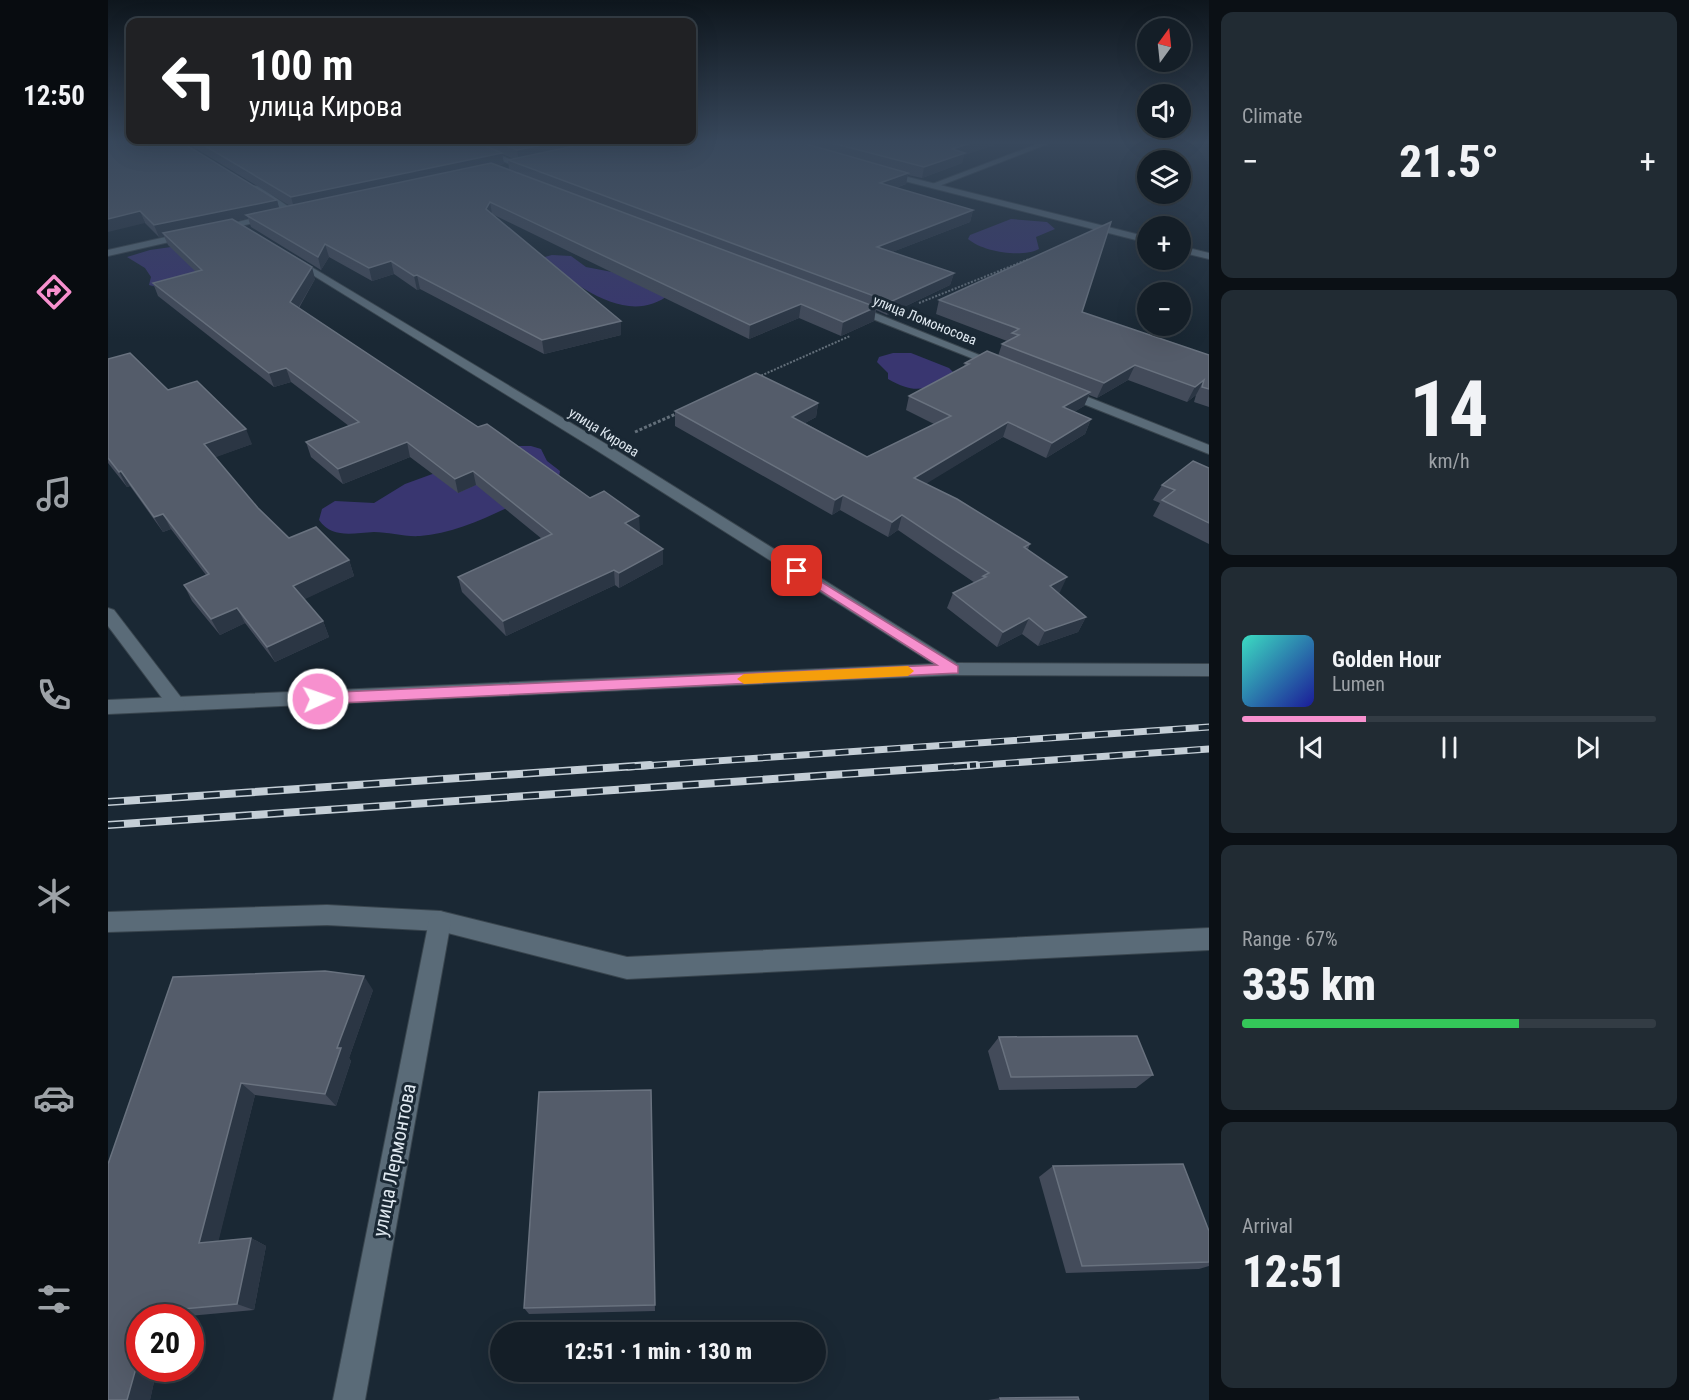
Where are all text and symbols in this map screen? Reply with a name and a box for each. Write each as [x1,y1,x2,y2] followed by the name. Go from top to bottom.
[1137,18,1191,72] north arrow
[1137,18,1191,336] map controls
[249,41,354,90] text: 100 m
[150,42,228,120] icon: left
[23,80,85,112] text: 12:50
[1137,84,1191,138] button: sound
[249,91,403,123] text: улица Кирова
[1242,104,1302,128] text: Climate
[1399,135,1499,188] text: 21.5°
[1242,142,1259,181] text: −
[1640,142,1656,181] text: +
[1137,150,1191,204] button: layers
[1137,216,1191,270] button: +
[33,271,75,313] icon: directions
[1137,282,1191,336] button: −
[871,292,979,348] street label: улица Ломоносова
[1410,364,1488,455] text: 14
[566,404,642,460] street label: улица Кирова
[1428,449,1470,473] text: km/h
[33,473,75,515] icon: music
[771,545,822,596] pin
[780,554,813,587] icon: arrive
[1332,647,1441,672] text: Golden Hour
[286,667,350,731] position arrow
[1332,672,1385,696] text: Lumen
[33,674,75,716] icon: phone
[1295,731,1328,764] icon: previous
[1433,731,1466,764] icon: pause
[1571,731,1604,764] icon: next
[33,875,75,917] icon: climate
[1242,927,1338,951] text: Range · 67%
[1242,958,1376,1011] text: 335 km
[33,1077,75,1119] icon: car
[367,1081,421,1239] street label: улица Лермонтова
[1242,1214,1293,1238] text: Arrival
[1242,1245,1346,1298] text: 12:51
[33,1278,75,1320] icon: filters
[126,1304,204,1382] speed limit sign: 20
[564,1339,752,1364] text: 12:51 · 1 min · 130 m

